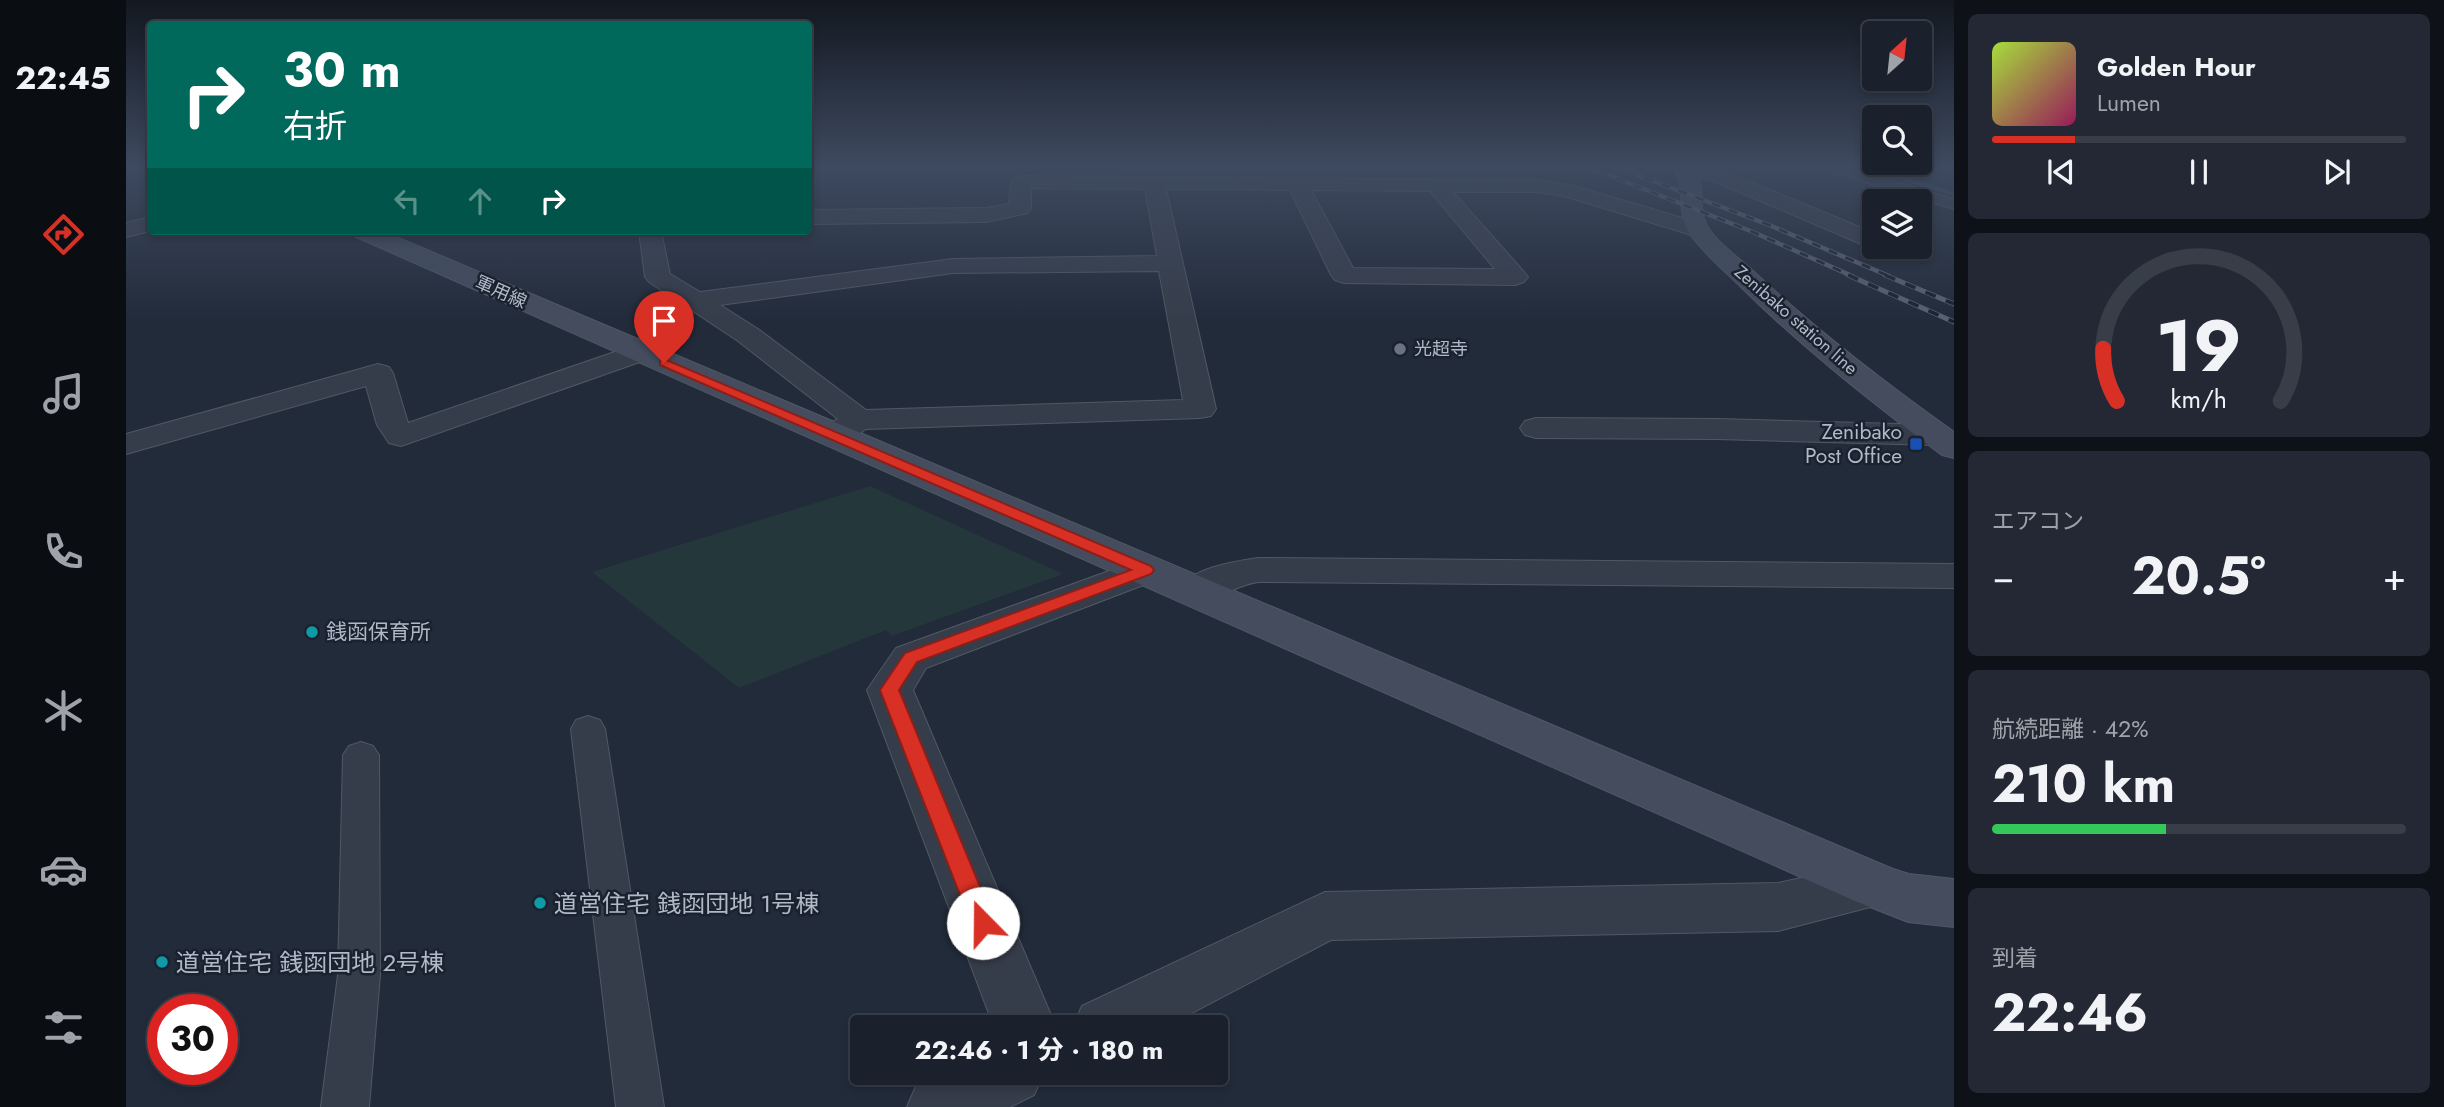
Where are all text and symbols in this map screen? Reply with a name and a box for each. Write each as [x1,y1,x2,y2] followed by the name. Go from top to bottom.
[1862,21,1932,91] north arrow
[1862,21,1932,259] map controls
[283,35,401,105] text: 30 m
[2097,48,2256,86] text: Golden Hour
[168,49,259,140] icon: right
[15,55,111,101] text: 22:45
[2097,86,2161,120] text: Lumen
[283,103,347,149] text: 右折
[1862,105,1932,175] button: search
[2042,153,2080,191] icon: previous
[2180,153,2218,191] icon: pause
[2318,153,2356,191] icon: next
[388,182,426,220] icon: left
[461,182,499,220] icon: ahead
[534,182,572,220] icon: right
[1862,189,1932,259] button: layers
[39,210,88,259] icon: directions
[1729,259,1863,381] street label: Zenibako station line
[471,269,531,315] street label: 軍用線
[634,291,694,363] pin
[2156,293,2242,398] text: 19
[645,302,683,340] icon: arrive
[1414,336,1468,362] place label: 光超寺
[1392,341,1408,357] marker: 光超寺
[39,369,88,418] icon: music
[2171,381,2227,417] text: km/h
[1805,417,1902,471] place label: Zenibako Post Office
[1908,436,1924,452] marker: Zenibako Post Office
[1992,504,2084,538] text: エアコン
[39,527,88,576] icon: phone
[2131,538,2266,614] text: 20.5°
[1992,549,2014,604] text: −
[2383,549,2406,604] text: +
[326,617,431,647] place label: 銭函保育所
[304,624,320,640] marker: 銭函保育所
[39,686,88,735] icon: climate
[1992,712,2148,746] text: 航続距離 · 42%
[1992,746,2175,822] text: 210 km
[39,845,88,894] icon: car
[554,886,819,921] place label: 道営住宅 銭函団地 1号棟
[946,886,1020,960] position arrow
[532,895,548,911] marker: 道営住宅 銭函団地 1号棟
[1992,941,2038,975] text: 到着
[176,945,444,980] place label: 道営住宅 銭函団地 2号棟
[154,954,170,970] marker: 道営住宅 銭函団地 2号棟
[1992,975,2148,1051] text: 22:46
[147,994,238,1085] speed limit sign: 30
[39,1003,88,1052] icon: filters
[915,1031,1163,1069] text: 22:46 · 1 分 · 180 m

